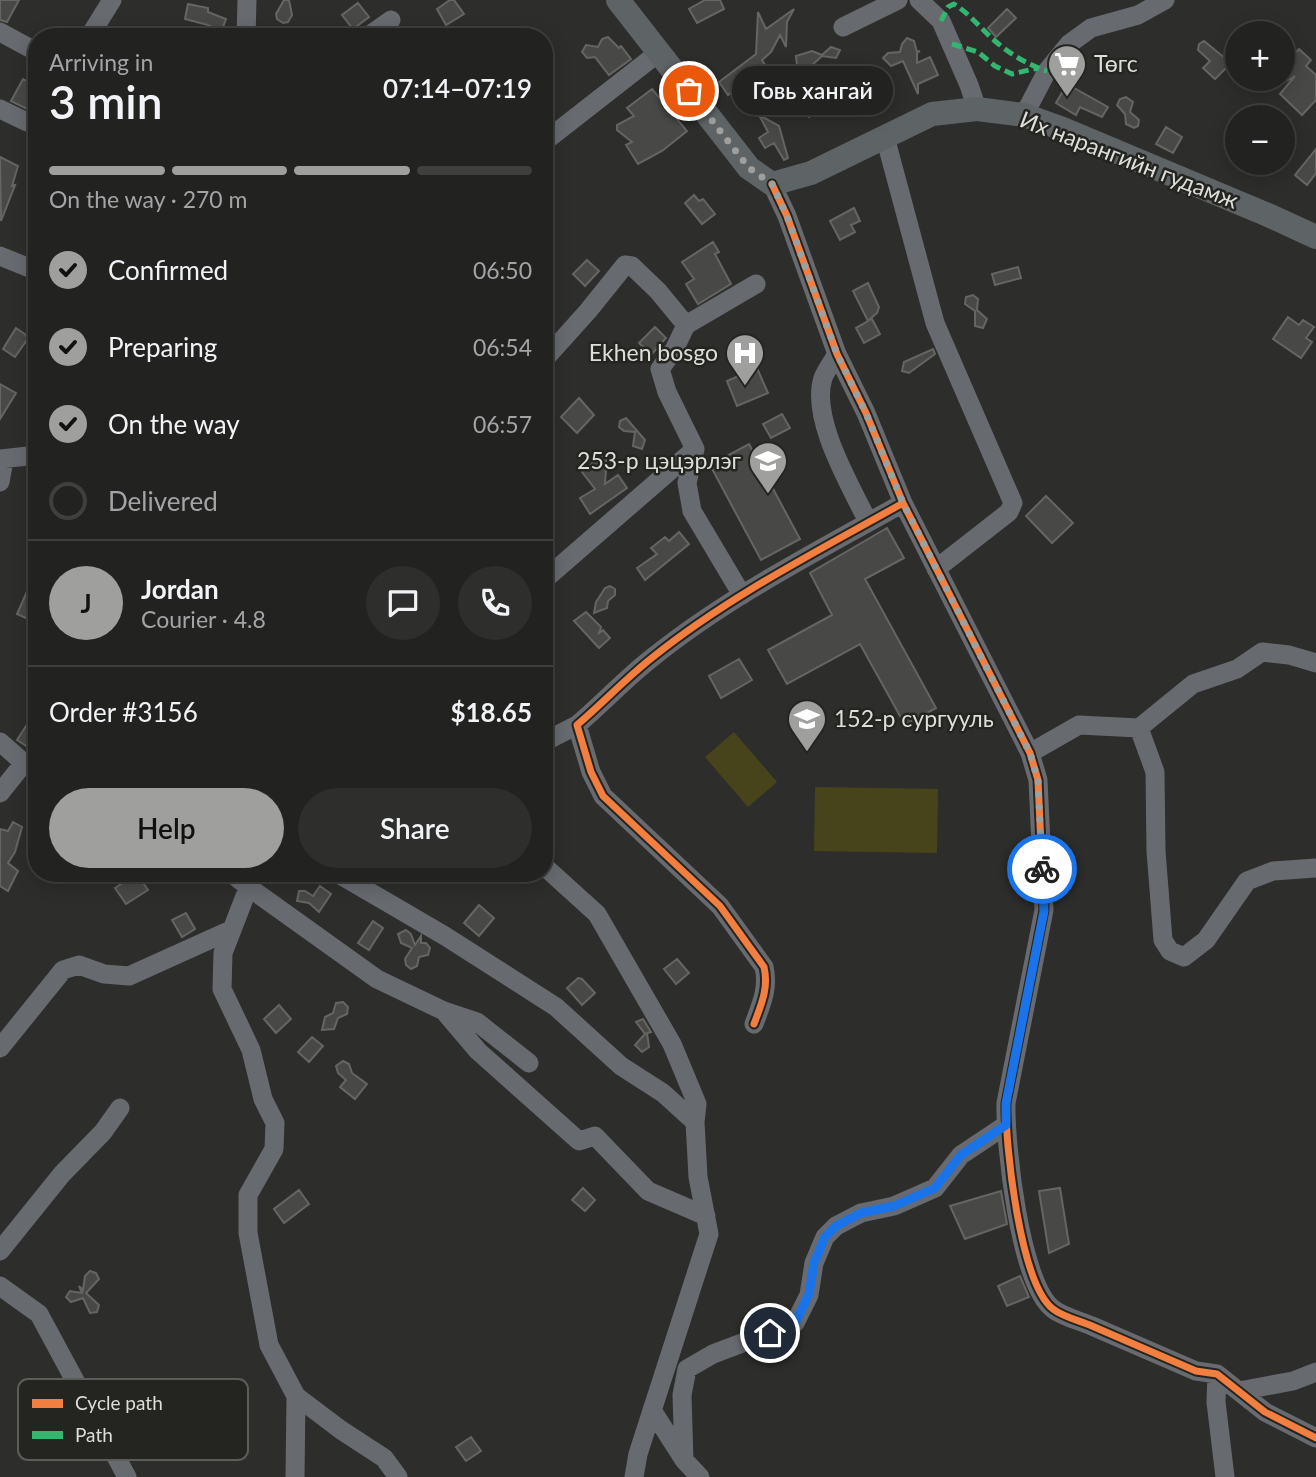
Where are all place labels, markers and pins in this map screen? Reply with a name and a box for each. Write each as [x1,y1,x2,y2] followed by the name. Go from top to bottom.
[1046,43,1088,98] supermarket icon: Төгс
[1094,49,1138,77] place label: Төгс
[659,61,719,121] pin
[731,66,892,116] callout: Говь хангай
[724,332,766,387] hospital icon: Ekhen bosgo
[589,338,718,366] place label: Ekhen bosgo
[747,440,789,495] school or university icon: 253-р цэцэрлэг
[577,446,741,474] place label: 253-р цэцэрлэг
[786,698,828,753] school or university icon: 152-р сургууль
[834,704,994,732] place label: 152-р сургууль
[740,1303,800,1363] pin

